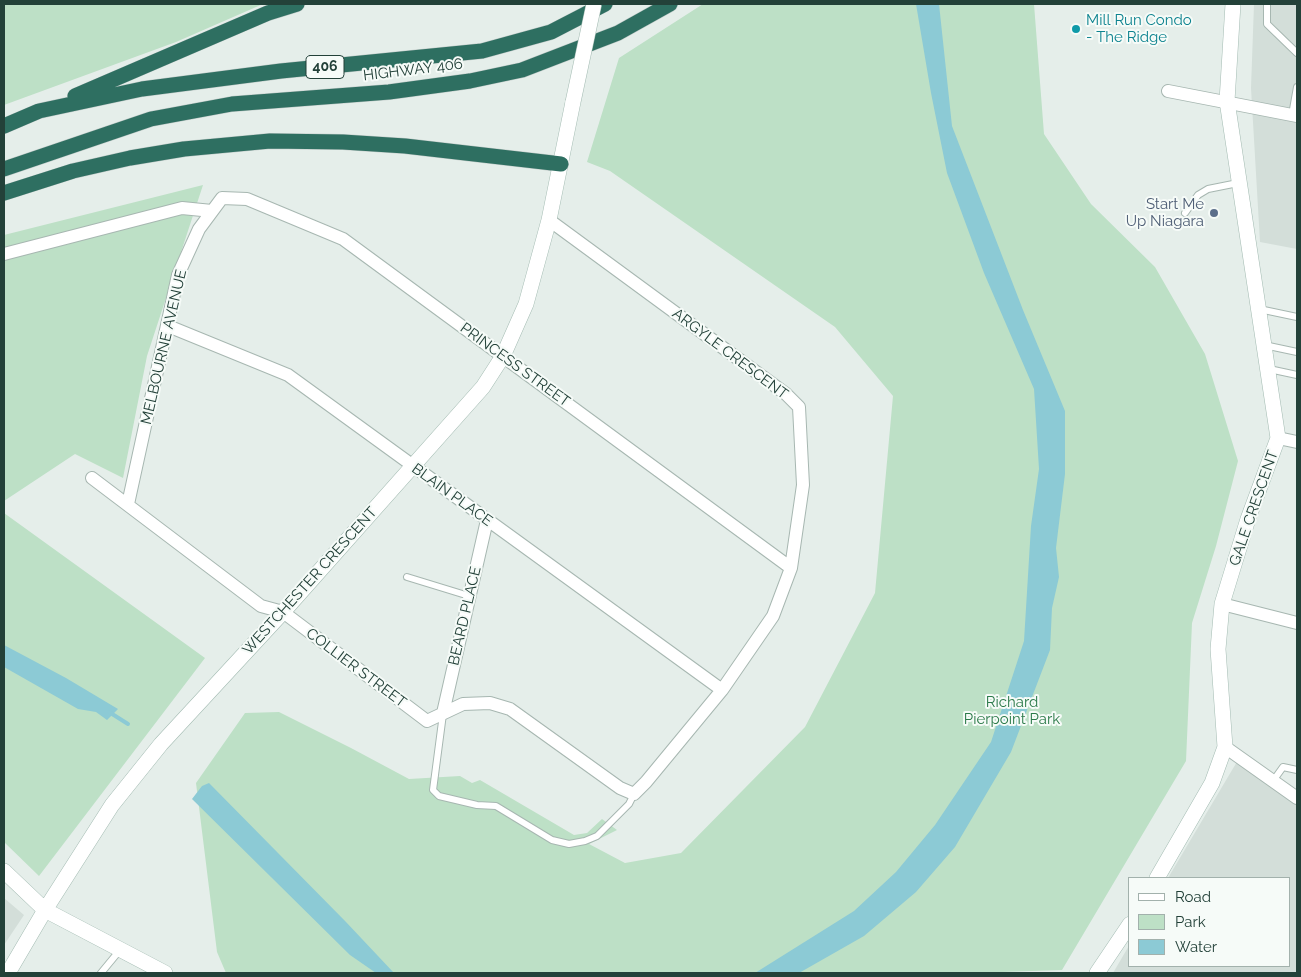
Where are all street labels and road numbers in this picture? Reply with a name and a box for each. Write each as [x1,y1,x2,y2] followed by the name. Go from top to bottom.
[362,55,464,85] street label: HIGHWAY 406
[306,56,344,78] road number: 406
[137,268,191,426] street label: MELBOURNE AVENUE
[669,305,791,403] street label: ARGYLE CRESCENT
[457,319,573,411] street label: PRINCESS STREET
[1226,448,1282,568] street label: GALE CRESCENT
[408,460,496,530] street label: BLAIN PLACE
[239,503,381,659] street label: WESTCHESTER CRESCENT
[445,565,485,667] street label: BEARD PLACE
[302,624,410,712] street label: COLLIER STREET

